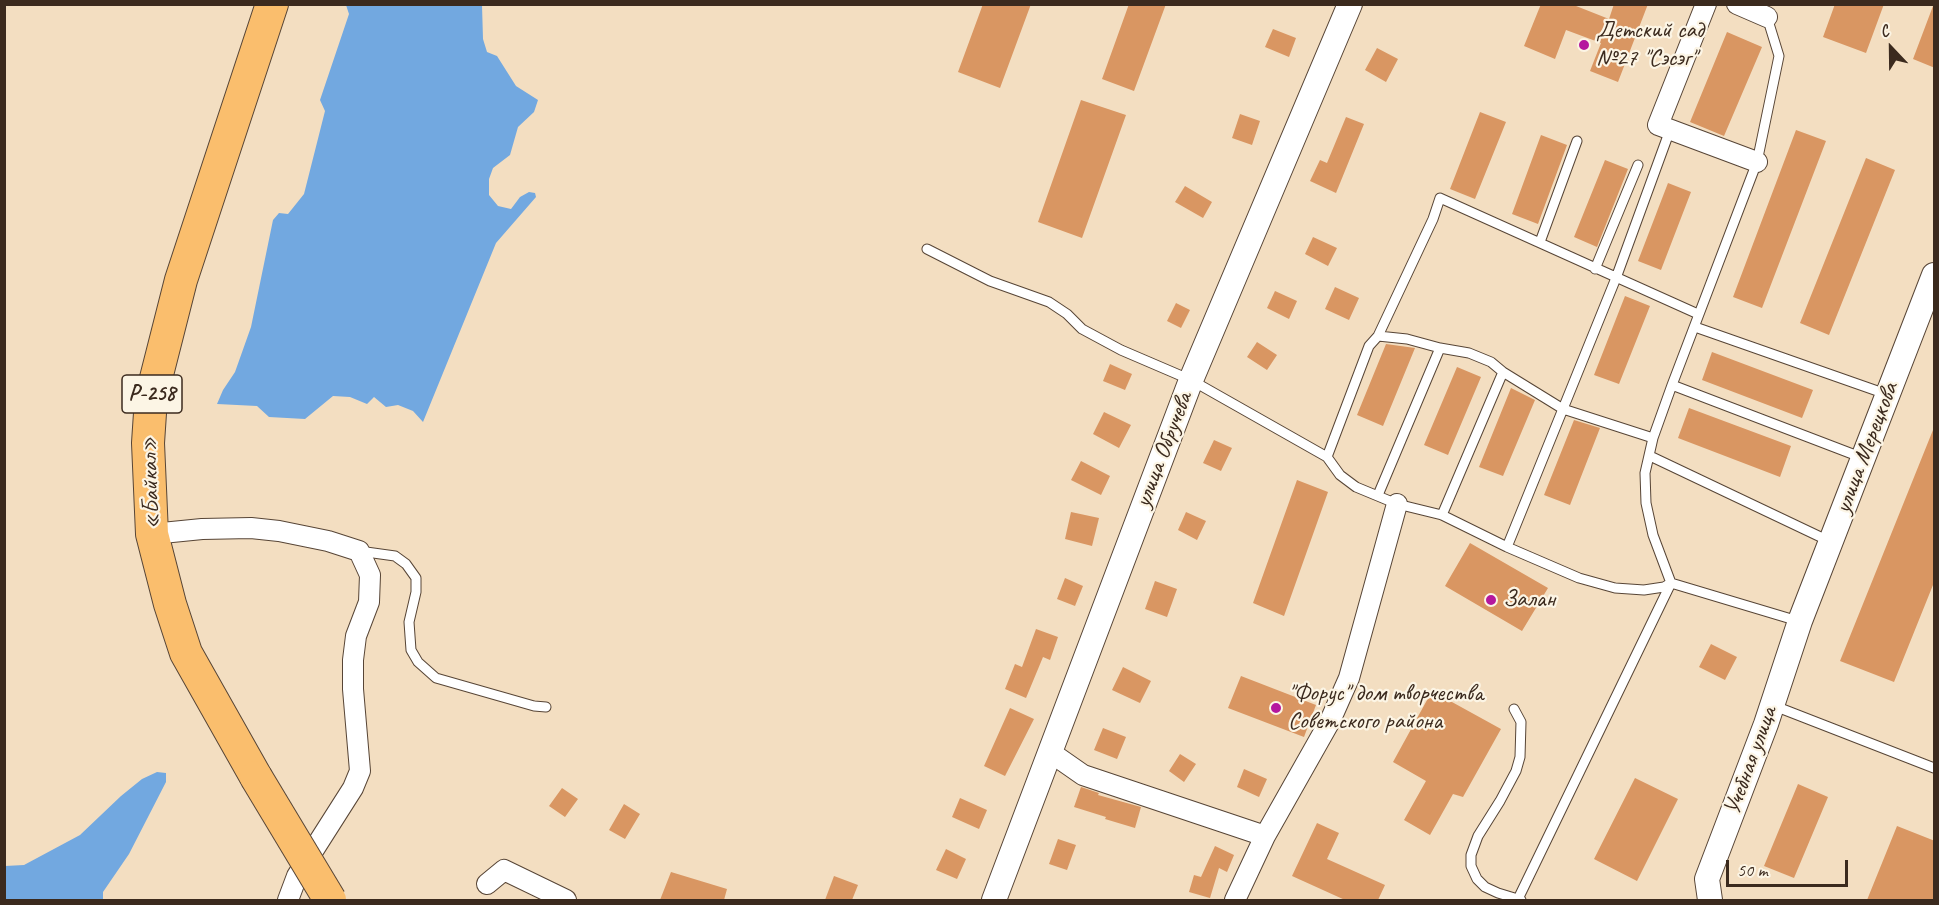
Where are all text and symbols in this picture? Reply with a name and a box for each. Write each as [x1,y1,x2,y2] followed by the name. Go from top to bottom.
[1596,17,1704,73] place label: Детский сад №27 "Сэсэг"
[1861,18,1921,78] north arrow
[1877,21,1892,42] text: С
[1577,38,1591,52] marker: Детский сад №27 "Сэсэг"
[122,375,182,413] road number: Р-258
[1829,378,1905,518] street label: улица Мерецкова
[1129,388,1199,512] street label: улица Обручева
[135,436,167,530] street label: «Байкал»
[1503,586,1555,614] place label: Залан
[1484,593,1498,607] marker: Залан
[1288,680,1483,736] place label: "Форус" дом творчества Советского района
[1269,701,1283,715] marker: "Форус" дом творчества Советского района
[1718,703,1784,819] street label: Учебная улица
[1729,848,1850,886] scale bar
[1737,859,1768,881] text: 50 m

